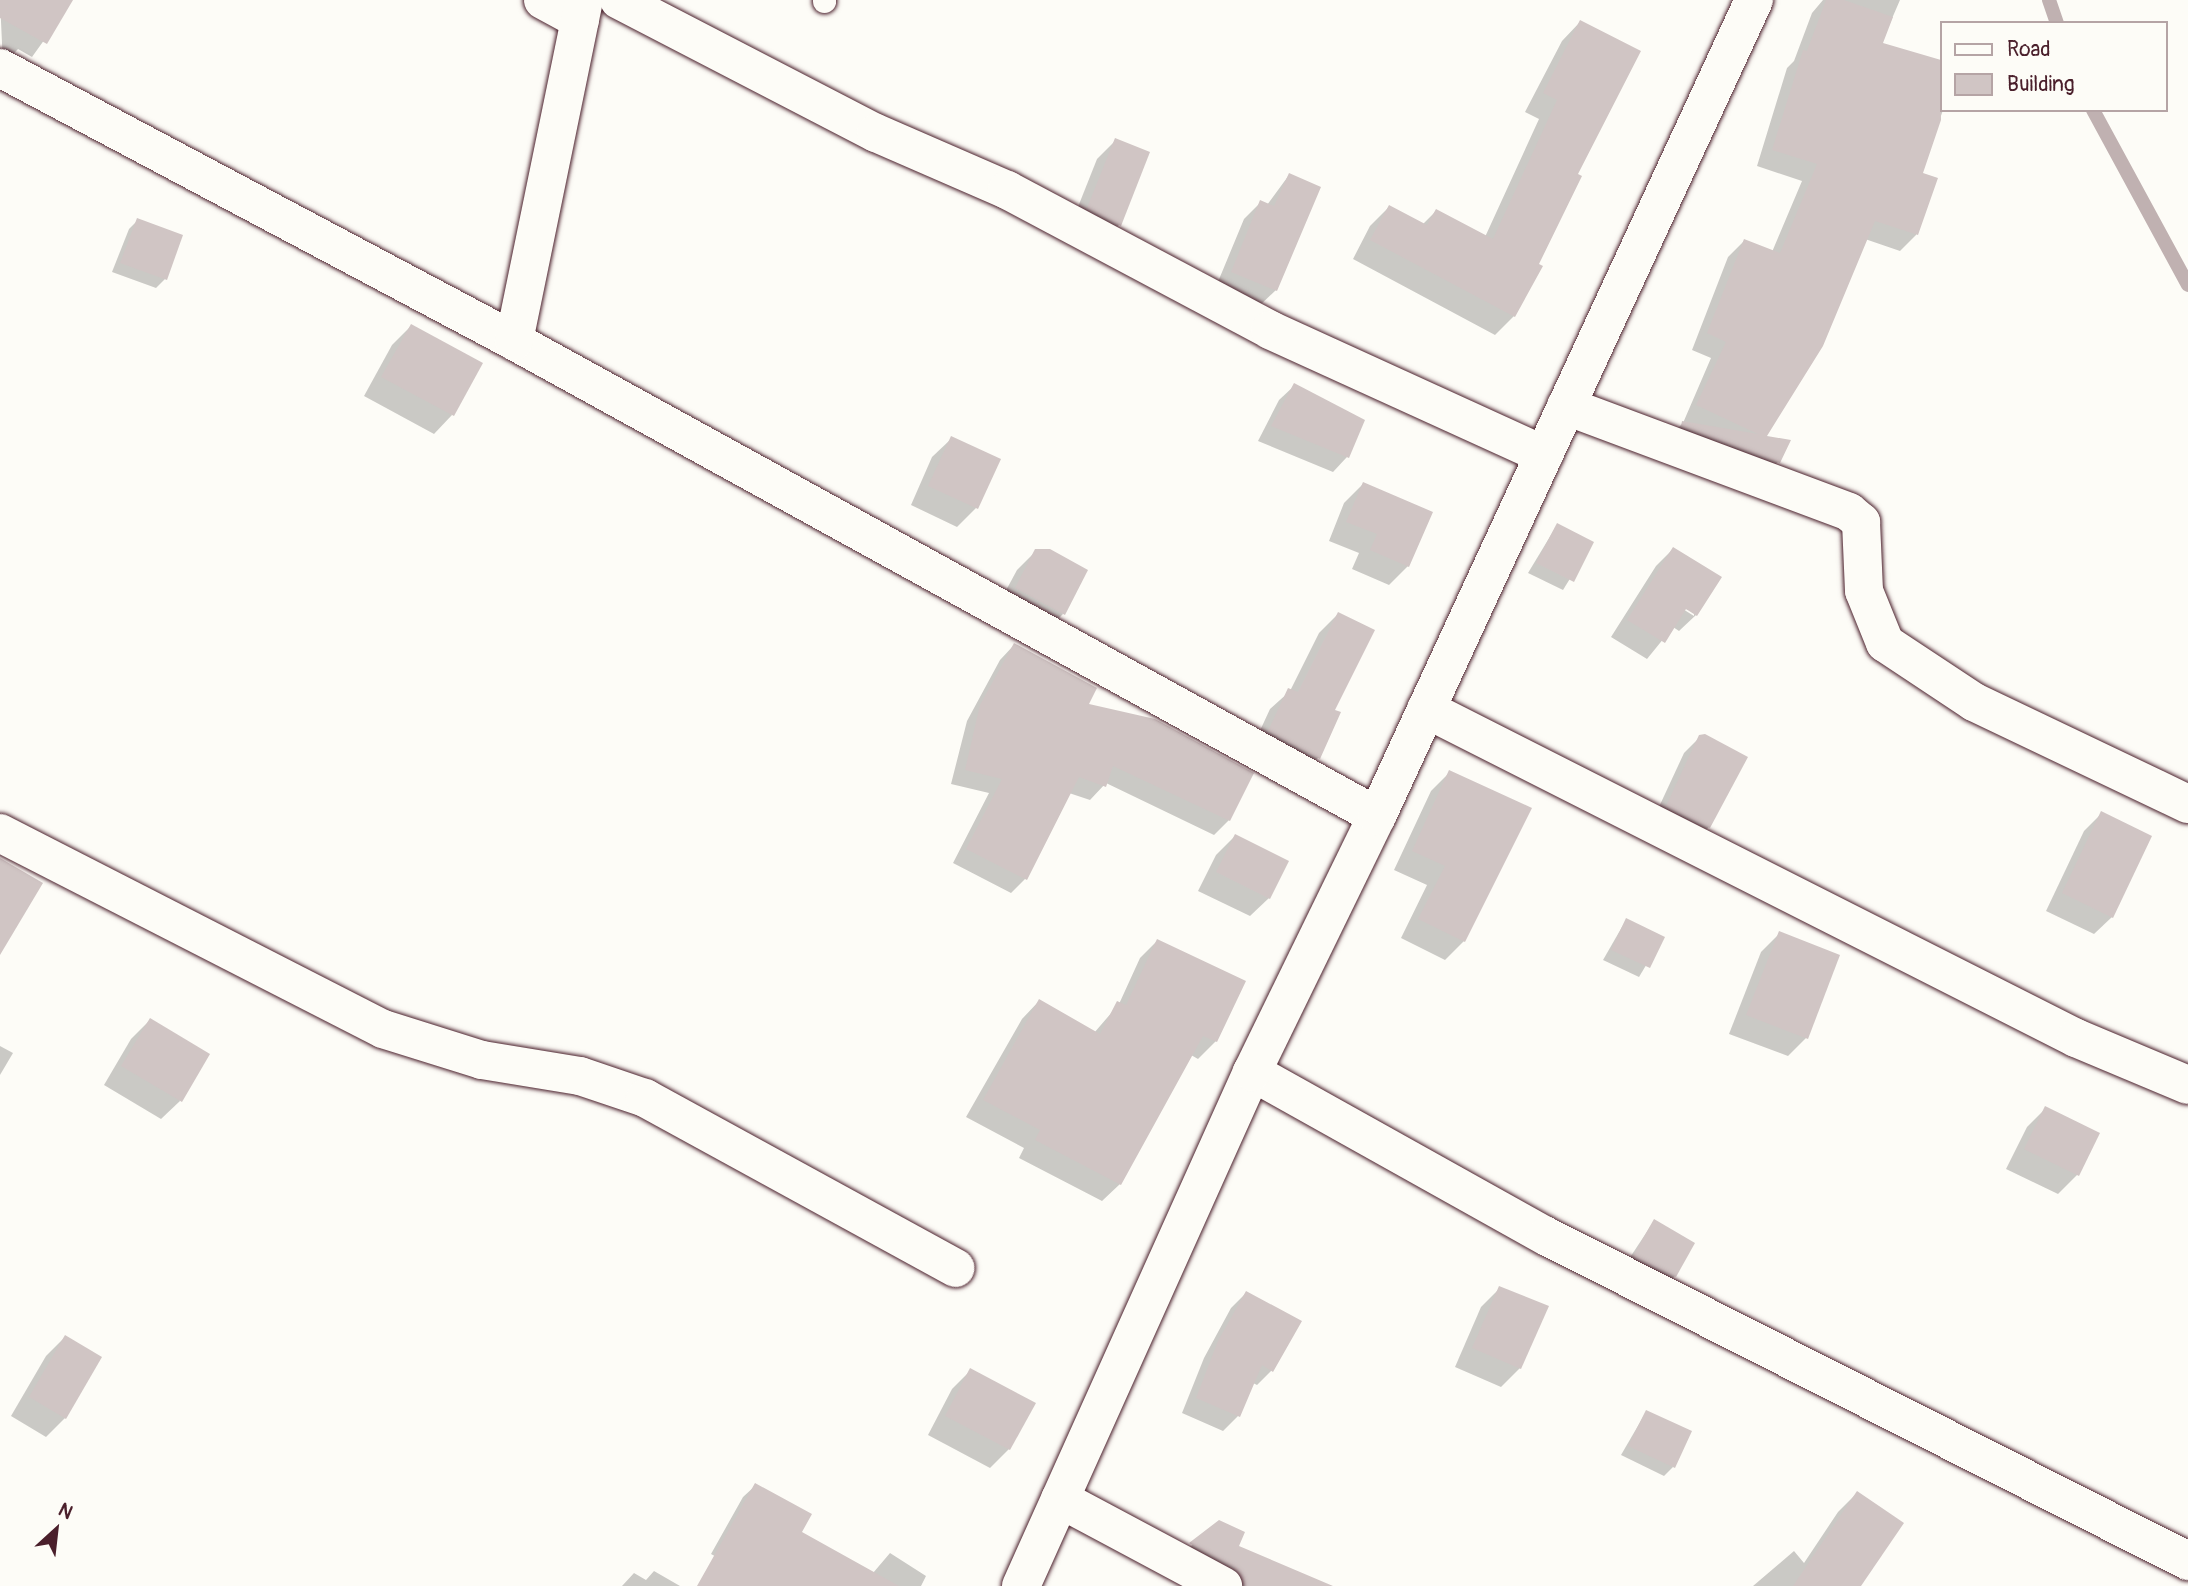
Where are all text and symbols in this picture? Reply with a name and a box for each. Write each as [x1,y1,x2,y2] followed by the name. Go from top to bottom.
[1940,21,2167,112] legend
[2007,36,2051,63] text: Road
[2007,71,2074,98] text: Building
[21,1495,91,1565] north arrow
[54,1498,77,1525] text: N

